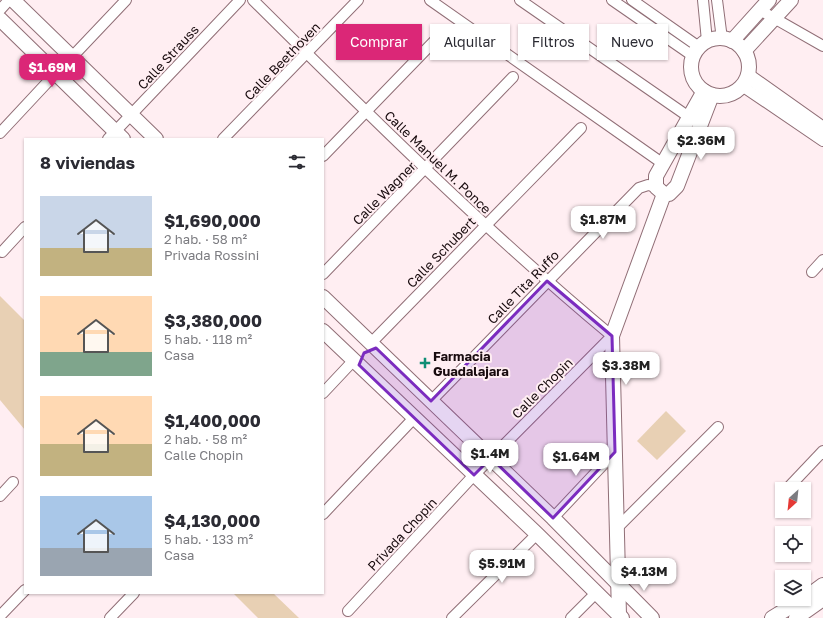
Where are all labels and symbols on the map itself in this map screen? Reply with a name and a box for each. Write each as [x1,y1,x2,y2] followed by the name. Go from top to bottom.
[241,19,323,103] street label: Calle Beethoven
[134,21,202,93] street label: Calle Strauss
[19,54,85,88] pin: $1.69M
[381,107,495,217] street label: Calle Manuel M. Ponce
[668,127,734,161] pin: $2.36M
[349,158,419,228] street label: Calle Wagner
[570,206,636,240] pin: $1.87M
[403,213,479,291] street label: Calle Schubert
[484,247,562,327] street label: Calle Tita Ruffo
[433,348,509,379] place label: Farmacia Guadalajara
[593,352,659,386] pin: $3.38M
[508,354,576,422] street label: Calle Chopin
[420,358,430,368] marker: Farmacia Guadalajara
[462,440,518,474] pin: $1.4M
[543,443,609,477] pin: $1.64M
[775,482,811,518] north arrow
[364,494,440,574] street label: Privada Chopin
[469,550,535,584] pin: $5.91M
[611,558,677,592] pin: $4.13M

